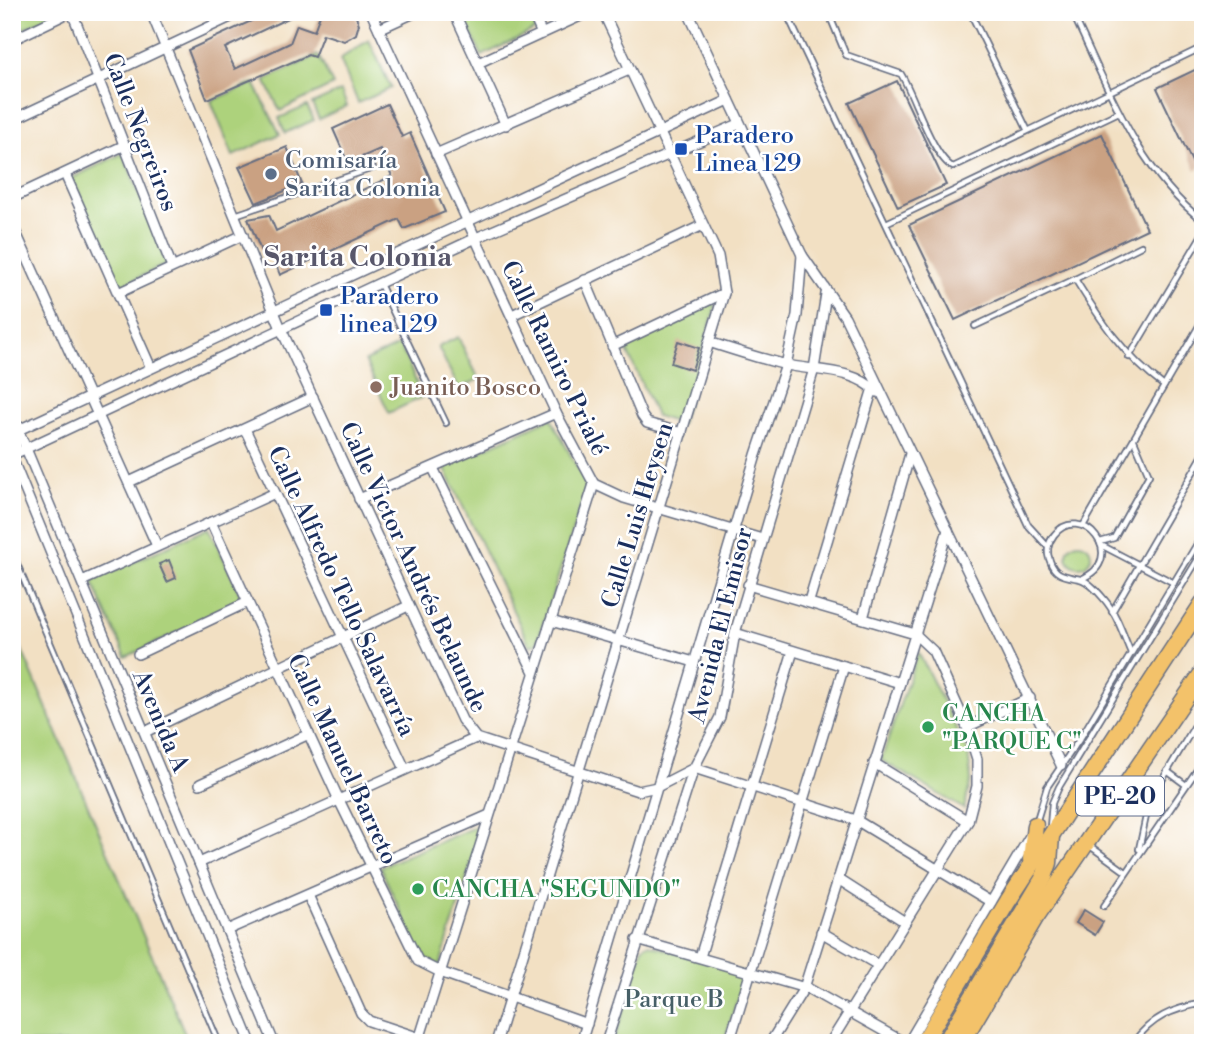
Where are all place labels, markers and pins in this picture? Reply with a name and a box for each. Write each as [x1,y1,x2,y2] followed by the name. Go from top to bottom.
[695,121,801,179] place label: Paradero Linea 129
[673,141,689,157] marker: Paradero Linea 129
[285,146,441,204] place label: Comisaría Sarita Colonia
[263,166,279,182] marker: Comisaría Sarita Colonia
[340,282,439,340] place label: Paradero linea 129
[318,302,334,318] marker: Paradero linea 129
[389,373,541,403] place label: Juanito Bosco
[368,379,384,395] marker: Juanito Bosco
[942,699,1082,757] place label: CANCHA "PARQUE C"
[920,719,936,735] marker: CANCHA "PARQUE C"
[432,875,680,905] place label: CANCHA "SEGUNDO"
[410,881,426,897] marker: CANCHA "SEGUNDO"

